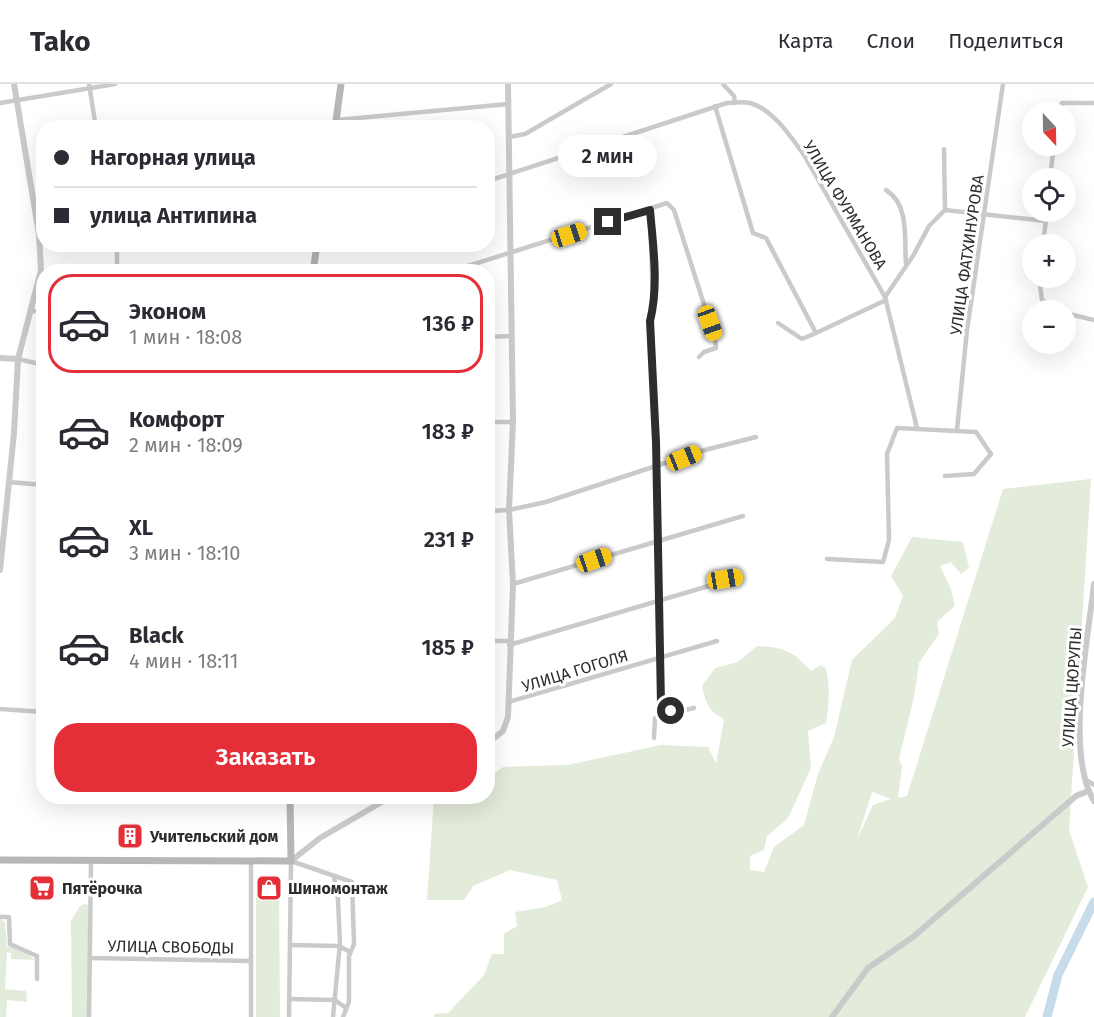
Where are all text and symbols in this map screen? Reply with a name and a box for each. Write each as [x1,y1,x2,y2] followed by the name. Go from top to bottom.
[30,25,91,58] text: Tako
[778,28,834,54] text: Карта
[867,28,915,54] text: Слои
[948,28,1064,54] text: Поделиться
[1022,102,1076,156] north arrow
[1022,102,1076,354] map controls
[558,135,658,177] callout: 2 мин
[799,137,891,273] street label: УЛИЦА ФУРМАНОВА
[90,144,256,171] text: Нагорная улица
[581,144,634,168] text: 2 мин
[1022,168,1076,222] button: locate
[946,173,988,336] street label: УЛИЦА ФАТХИНУРОВА
[90,202,257,229] text: улица Антипина
[594,208,621,235] route end
[549,221,589,249] car
[1022,234,1076,288] button: +
[57,297,111,351] icon: car
[129,298,206,325] text: Эконом
[1022,300,1076,354] button: −
[695,303,725,343] car
[422,310,474,337] text: 136 ₽
[129,325,242,349] text: 1 мин · 18:08
[57,405,111,459] icon: car
[129,406,224,433] text: Комфорт
[422,418,474,445] text: 183 ₽
[129,433,243,457] text: 2 мин · 18:09
[664,443,704,473] car
[57,513,111,567] icon: car
[129,514,153,541] text: XL
[424,526,474,553] text: 231 ₽
[129,541,240,565] text: 3 мин · 18:10
[574,546,614,574] car
[706,567,744,591] car
[57,621,111,675] icon: car
[129,622,184,649] text: Black
[1058,626,1086,748] street label: УЛИЦА ЦЮРУПЫ
[421,634,474,661] text: 185 ₽
[520,646,630,696] street label: УЛИЦА ГОГОЛЯ
[129,649,238,673] text: 4 мин · 18:11
[657,697,684,724] route start
[54,723,477,792] button: Заказать
[115,821,145,851] building icon: Учительский дом
[149,827,279,846] place label: Учительский дом
[27,873,57,903] supermarket icon: Пятёрочка
[254,873,284,903] shop icon: Шиномонтаж
[62,879,143,898] place label: Пятёрочка
[288,879,389,898] place label: Шиномонтаж
[108,936,234,958] street label: УЛИЦА СВОБОДЫ

